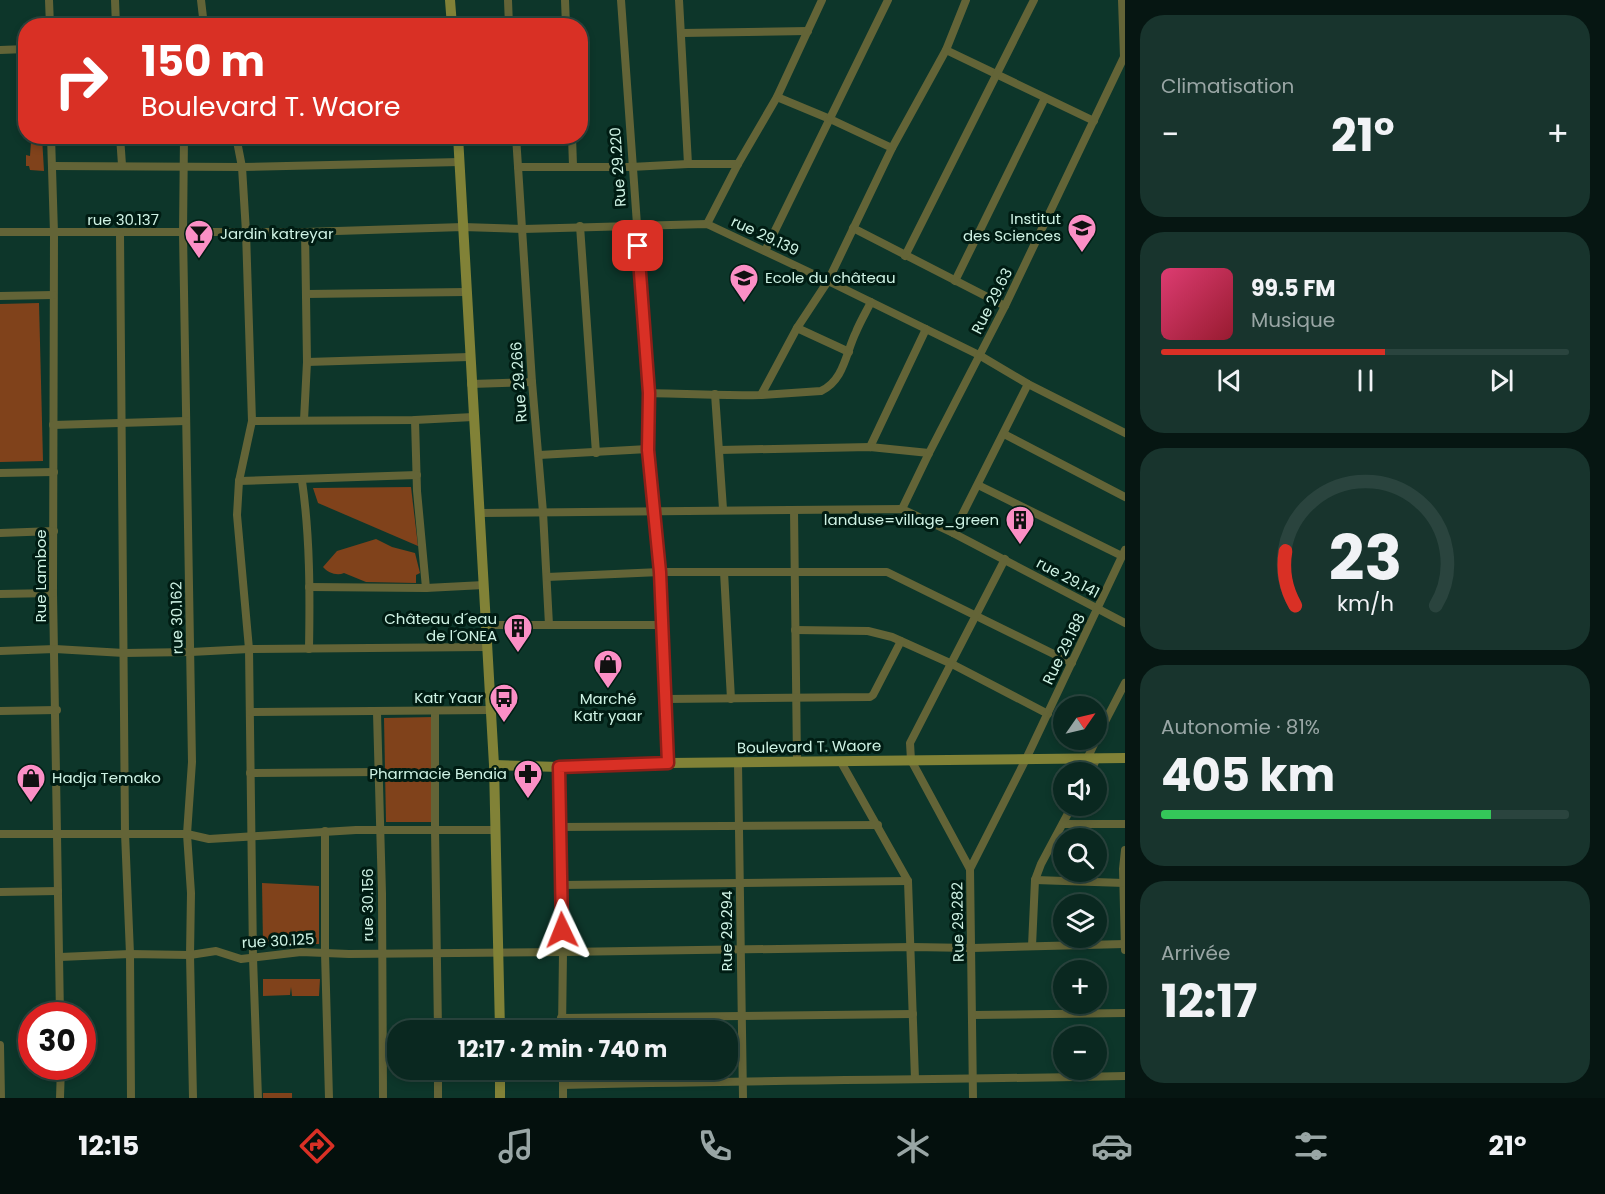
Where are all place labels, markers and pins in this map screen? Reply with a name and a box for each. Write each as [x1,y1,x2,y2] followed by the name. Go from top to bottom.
[963,208,1061,246] place label: Institut des Sciences
[1066,212,1098,254] school or university icon: Institut des Sciences
[183,218,215,260] bar icon: Jardin katreyar
[612,220,663,271] pin
[220,223,334,244] place label: Jardin katreyar
[728,262,760,304] school or university icon: Ecole du château
[765,267,896,288] place label: Ecole du château
[1004,504,1036,546] building icon: landuse=village_green
[824,509,999,530] place label: landuse=village_green
[384,608,497,646] place label: Château d´eau de l´ONEA
[502,612,534,654] building icon: Château d´eau de l´ONEA
[592,648,624,690] shop icon: Marché Katr yaar
[488,682,520,724] bus stop icon: Katr Yaar
[414,687,483,708] place label: Katr Yaar
[574,688,643,726] place label: Marché Katr yaar
[512,758,544,800] pharmacy icon: Pharmacie Benaia
[15,762,47,804] shop icon: Hadja Temako
[369,763,507,784] place label: Pharmacie Benaia
[52,767,161,788] place label: Hadja Temako

